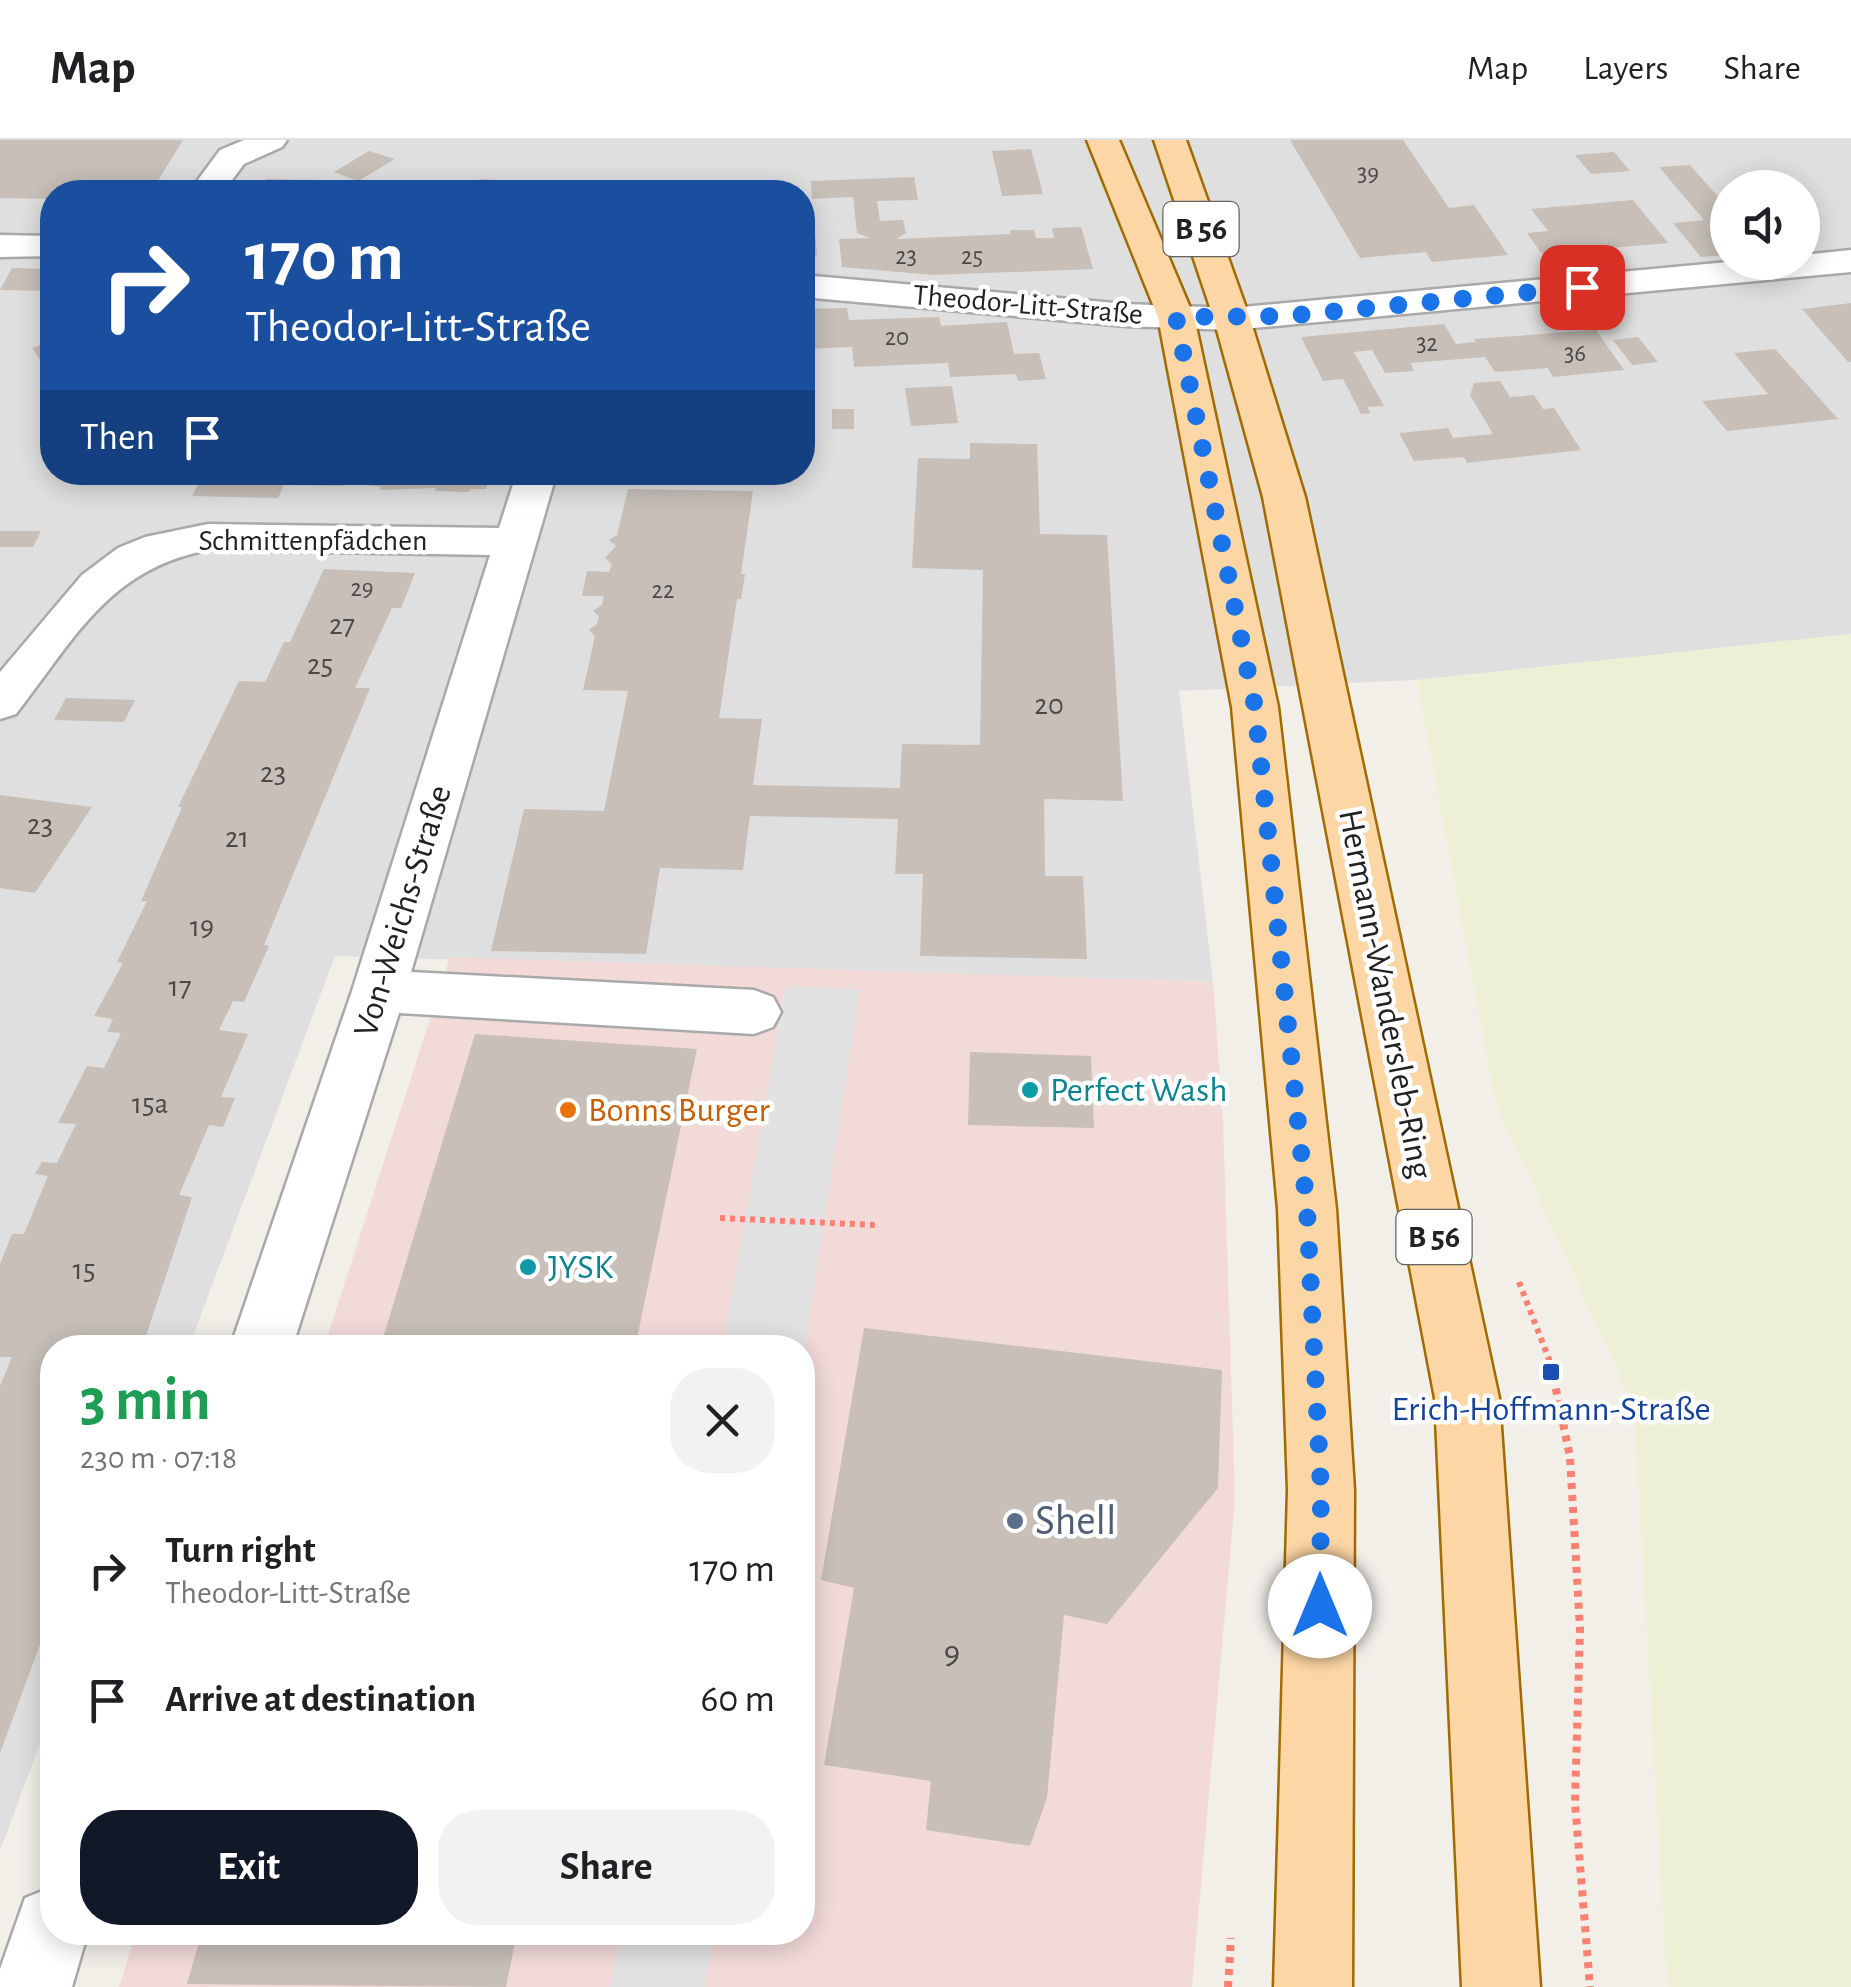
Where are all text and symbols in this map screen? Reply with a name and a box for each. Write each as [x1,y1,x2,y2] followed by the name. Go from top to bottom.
[50,45,136,93] text: Map
[1467,51,1528,86] text: Map
[1583,51,1668,86] text: Layers
[1723,51,1801,86] text: Share
[1357,161,1379,186] house number: 39
[1710,170,1820,280] map controls
[1710,170,1820,280] button: sound
[1164,202,1238,256] road number: B 56
[80,220,210,350] icon: right
[245,223,404,293] text: 170 m
[895,244,917,269] house number: 23
[961,244,983,269] house number: 25
[1540,245,1625,330] pin
[1555,260,1610,315] icon: arrive
[912,280,1144,330] street label: Theodor-Litt-Straße
[245,305,591,350] text: Theodor-Litt-Straße
[885,325,909,350] house number: 20
[1416,331,1438,356] house number: 32
[1564,341,1586,366] house number: 36
[175,410,230,465] icon: arrive
[80,419,155,457] text: Then
[199,526,428,556] street label: Schmittenpfädchen
[350,576,374,601] house number: 29
[652,578,674,603] house number: 22
[329,610,355,640] house number: 27
[307,650,333,680] house number: 25
[1034,690,1064,720] house number: 20
[260,758,286,788] house number: 23
[348,781,458,1041] street label: Von-Weichs-Straße
[1332,806,1438,1182] street label: Hermann-Wandersleb-Ring
[27,810,53,840] house number: 23
[225,823,249,853] house number: 21
[190,912,214,942] house number: 19
[169,972,191,1002] house number: 17
[1050,1073,1227,1108] place label: Perfect Wash
[1019,1079,1041,1101] marker: Perfect Wash
[132,1089,168,1119] house number: 15a
[588,1093,771,1128] place label: Bonns Burger
[557,1099,579,1121] marker: Bonns Burger
[1396,1210,1472,1264] road number: B 56
[548,1250,614,1285] place label: JYSK
[73,1255,95,1285] house number: 15
[517,1256,539,1278] marker: JYSK
[1540,1361,1562,1383] marker: Erich-Hoffmann-Straße
[670,1368,775,1473] button: close
[80,1371,211,1431] text: 3 min
[1391,1392,1711,1427] place label: Erich-Hoffmann-Straße
[80,1442,237,1474] text: 230 m · 07:18
[1035,1500,1116,1542] place label: Shell
[1004,1510,1026,1532] marker: Shell
[165,1532,315,1570] text: Turn right
[80,1543,135,1598] icon: right
[689,1551,775,1589] text: 170 m
[1268,1554,1372,1658] position arrow
[165,1577,411,1609] text: Theodor-Litt-Straße
[944,1635,960,1670] house number: 9
[80,1673,135,1728] icon: arrive
[165,1681,476,1719] text: Arrive at destination
[700,1681,775,1719] text: 60 m
[80,1810,418,1925] button: Exit
[438,1810,775,1925] button: Share

